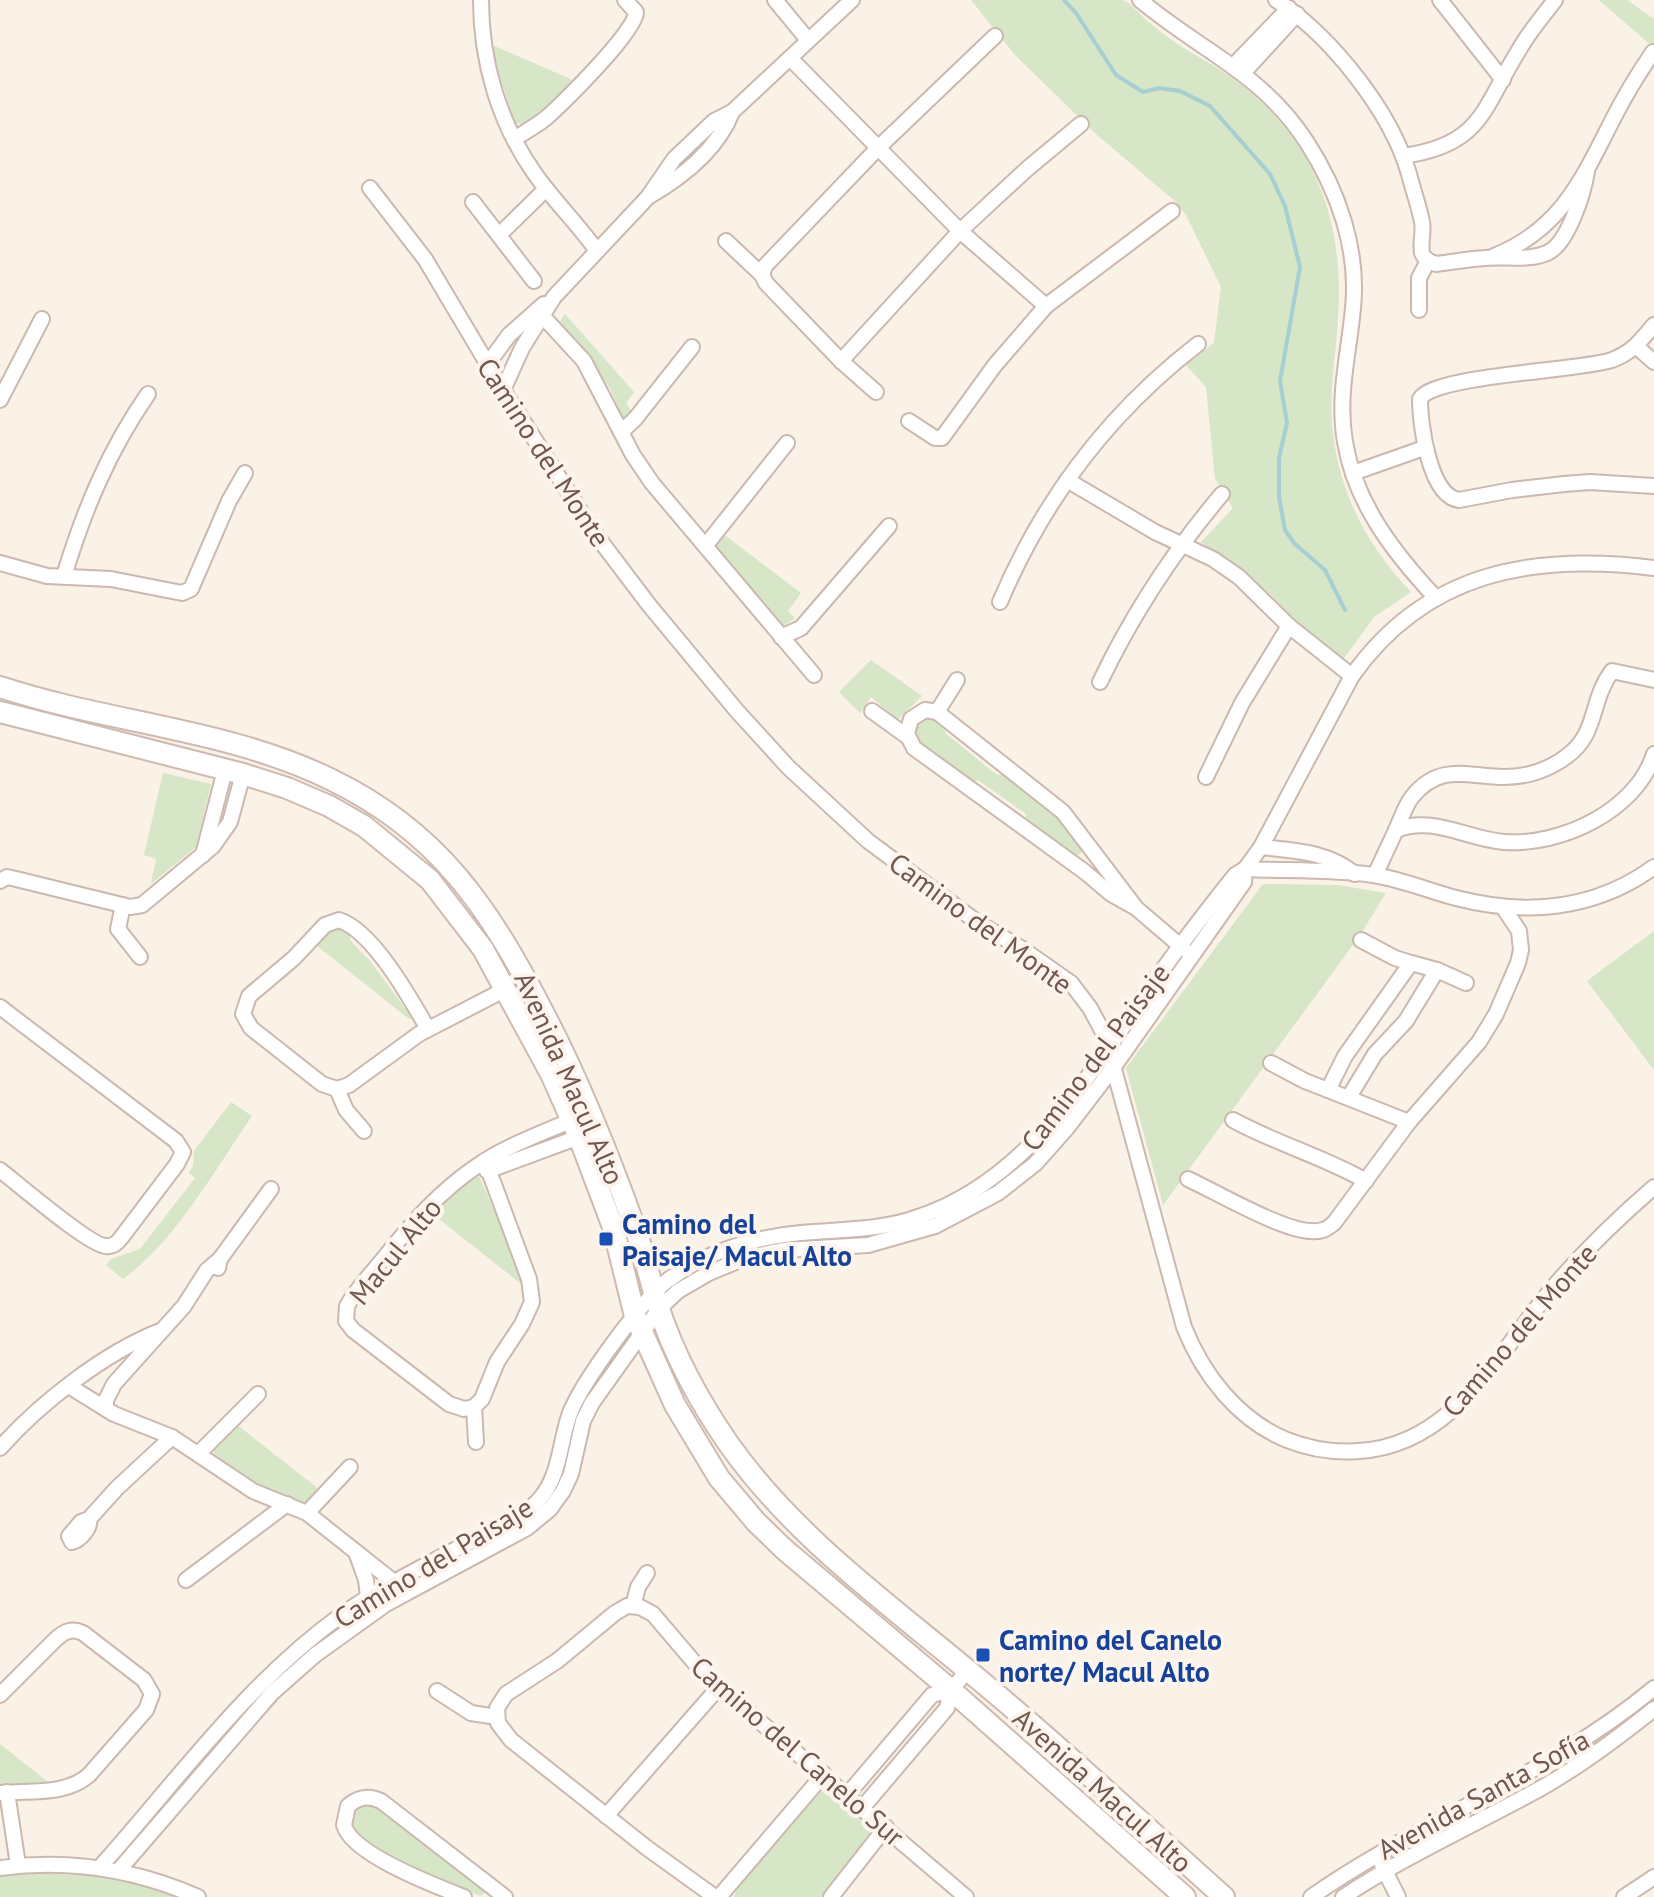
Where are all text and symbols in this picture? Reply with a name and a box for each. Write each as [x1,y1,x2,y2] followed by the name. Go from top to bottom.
[469,350,619,554] street label: Camino del Monte
[882,844,1080,1002] street label: Camino del Monte
[1012,956,1178,1158] street label: Camino del Paisaje
[506,966,634,1190] street label: Avenida Macul Alto
[341,1190,449,1312] street label: Macul Alto
[622,1205,852,1274] place label: Camino del Paisaje/ Macul Alto
[597,1230,615,1248] marker: Camino del Paisaje/ Macul Alto
[1433,1235,1605,1425] street label: Camino del Monte
[327,1488,539,1636] street label: Camino del Paisaje
[999,1621,1222,1690] place label: Camino del Canelo norte/ Macul Alto
[974,1646,992,1664] marker: Camino del Canelo norte/ Macul Alto
[683,1648,913,1854] street label: Camino del Canelo Sur
[1005,1700,1201,1880] street label: Avenida Macul Alto
[1370,1720,1596,1868] street label: Avenida Santa Sofía

